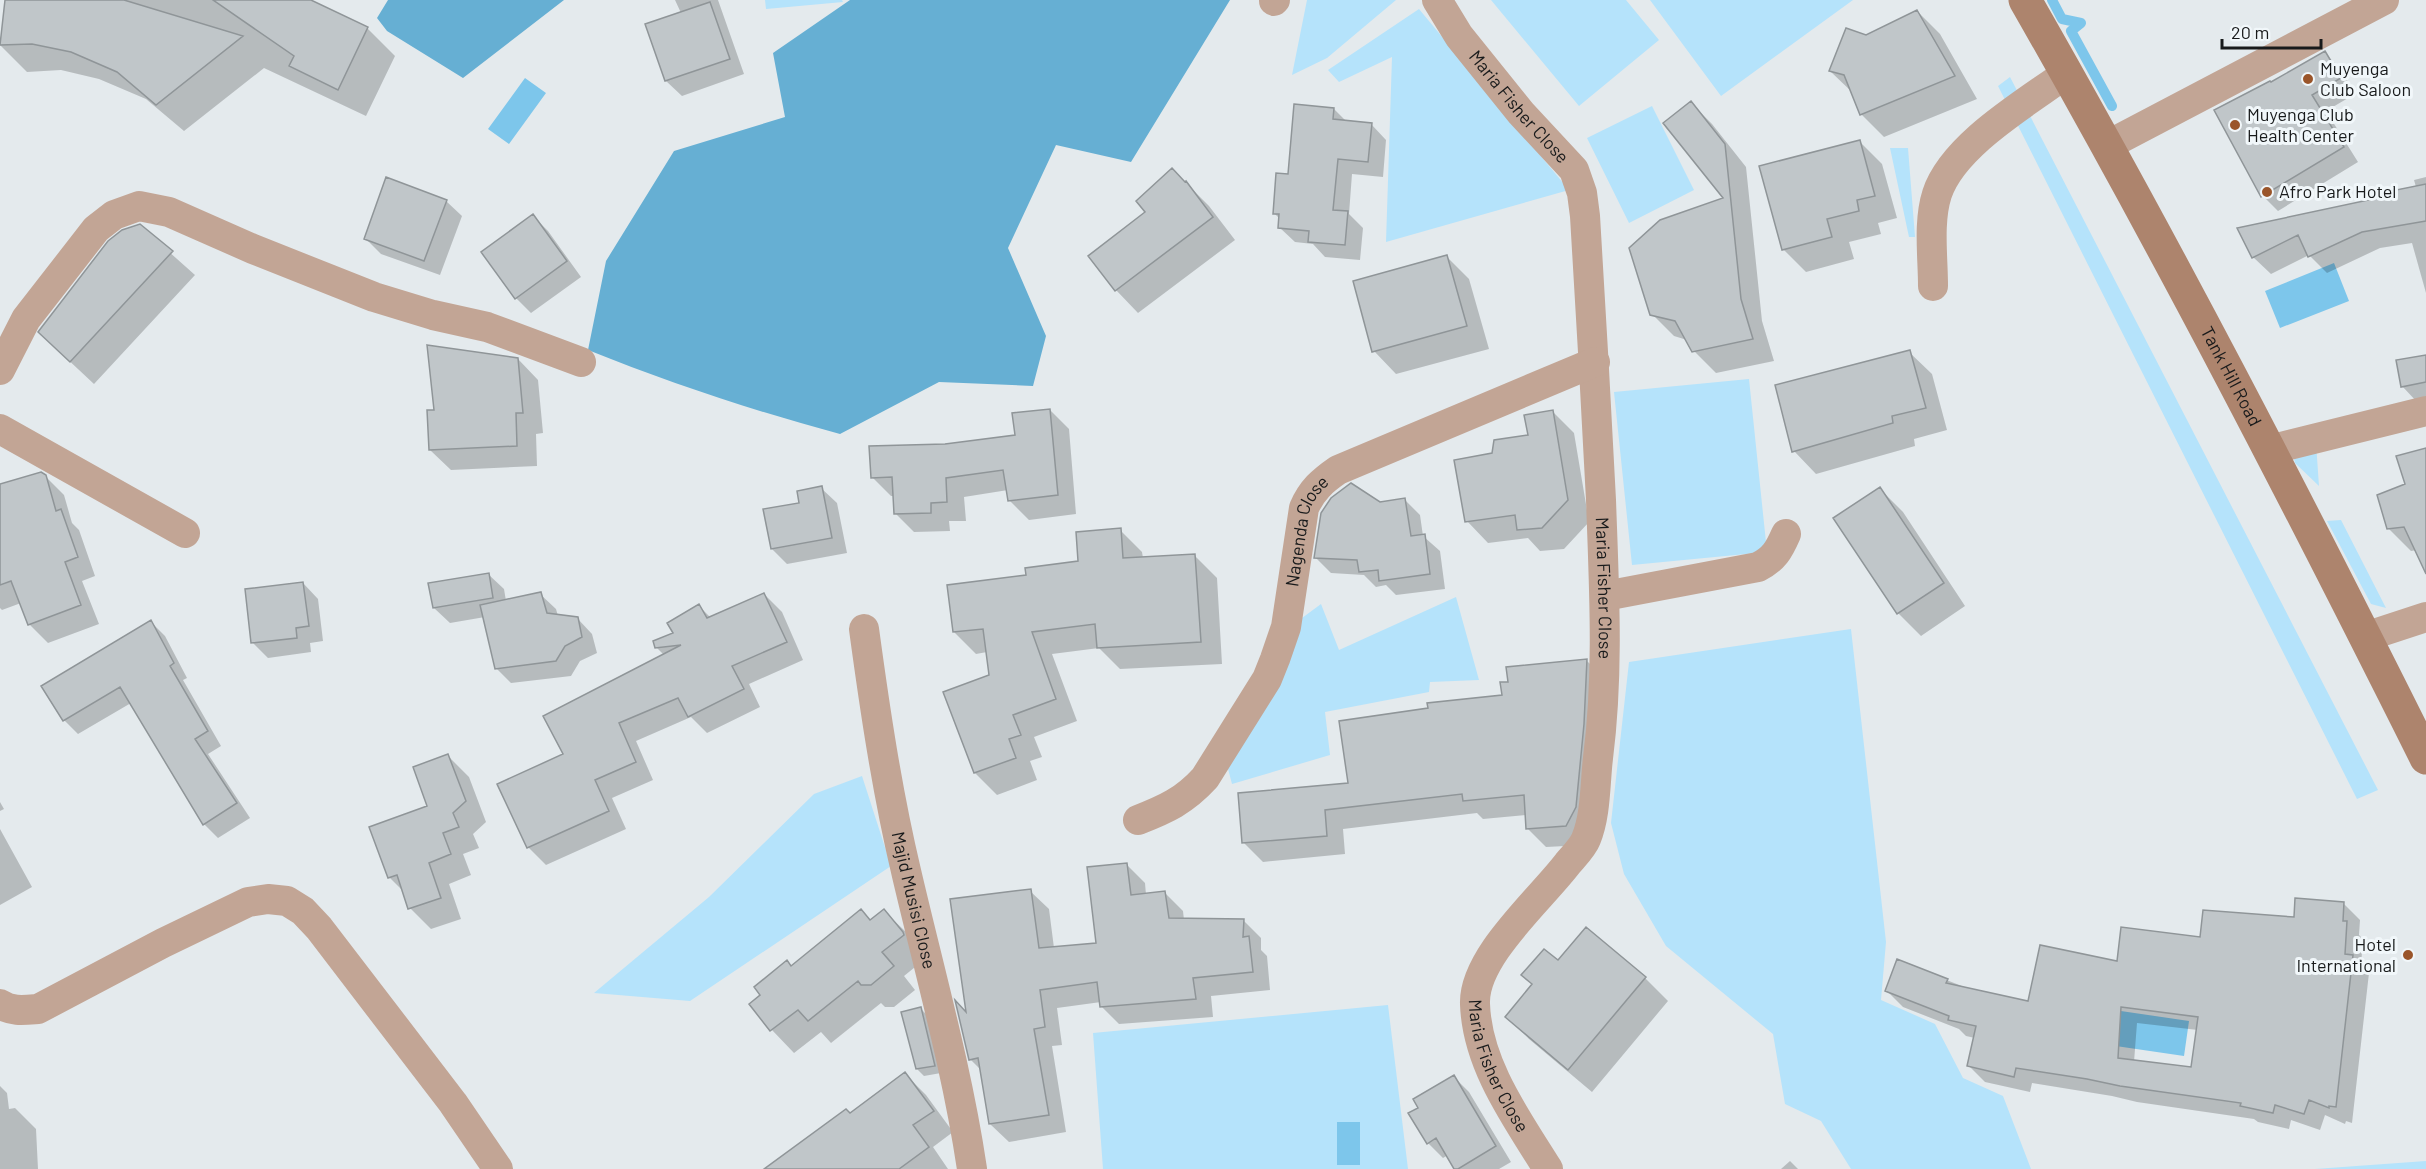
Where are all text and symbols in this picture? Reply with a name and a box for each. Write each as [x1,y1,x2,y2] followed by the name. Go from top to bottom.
[2222,12,2321,50] scale bar
[2231,21,2269,43] text: 20 m
[1465,45,1574,167] street label: Maria Fisher Close
[2320,57,2411,100] place label: Muyenga Club Saloon
[2301,72,2315,86] marker: Muyenga Club Saloon
[2247,103,2355,146] place label: Muyenga Club Health Center
[2228,118,2242,132] marker: Muyenga Club Health Center
[2279,180,2396,202] place label: Afro Park Hotel
[2260,185,2274,199] marker: Afro Park Hotel
[2196,322,2267,429] street label: Tank Hill Road
[1280,470,1332,588] street label: Nagenda Close
[1592,517,1617,659] street label: Maria Fisher Close
[888,830,941,971] street label: Majid Musisi Close
[2296,933,2396,976] place label: Hotel International
[2401,948,2415,962] marker: Hotel International
[1465,999,1534,1136] street label: Maria Fisher Close

